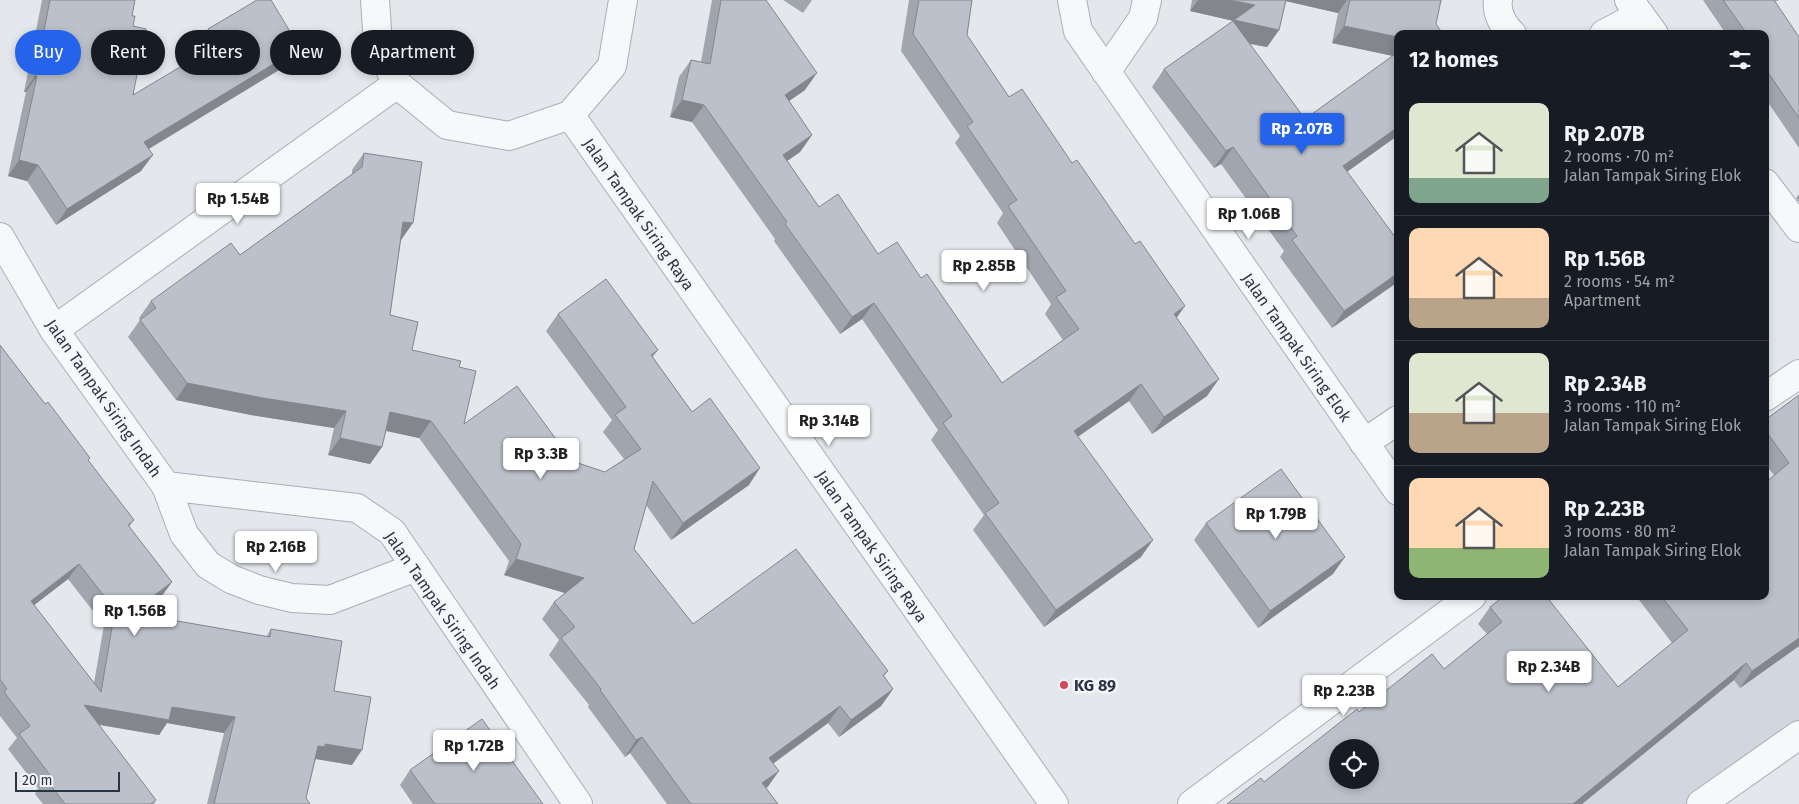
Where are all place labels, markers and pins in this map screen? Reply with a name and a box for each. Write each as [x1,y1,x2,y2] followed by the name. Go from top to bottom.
[1250,112,1354,155] pin: Rp 2.07B
[186,182,290,225] pin: Rp 1.54B
[1197,198,1301,240] pin: Rp 1.06B
[932,250,1036,292] pin: Rp 2.85B
[777,404,881,447] pin: Rp 3.14B
[495,438,587,480] pin: Rp 3.3B
[1224,498,1328,540] pin: Rp 1.79B
[224,530,328,573] pin: Rp 2.16B
[83,594,187,637] pin: Rp 1.56B
[1497,650,1601,693] pin: Rp 2.34B
[1292,674,1396,717] pin: Rp 2.23B
[1074,676,1116,695] place label: KG 89
[1058,679,1070,691] marker: KG 89
[422,730,526,772] pin: Rp 1.72B

